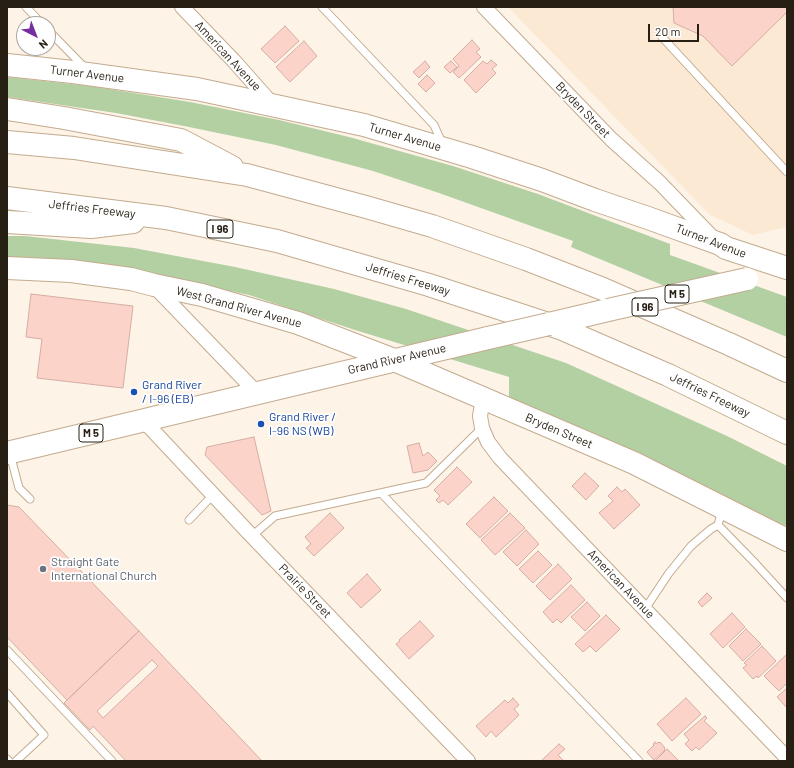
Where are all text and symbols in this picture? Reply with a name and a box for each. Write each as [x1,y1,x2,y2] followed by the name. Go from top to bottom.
[16,16,56,56] north arrow
[650,16,701,42] scale bar
[192,18,264,94] street label: American Avenue
[655,24,681,38] text: 20 m
[37,37,51,52] text: N
[49,62,125,86] street label: Turner Avenue
[553,79,613,141] street label: Bryden Street
[367,120,443,154] street label: Turner Avenue
[48,197,136,221] street label: Jeffries Freeway
[207,220,233,238] road number: I 96
[674,221,748,261] street label: Turner Avenue
[364,259,452,299] street label: Jeffries Freeway
[175,283,303,331] street label: West Grand River Avenue
[665,285,689,303] road number: M 5
[632,298,658,316] road number: I 96
[346,341,448,377] street label: Grand River Avenue
[668,369,752,421] street label: Jeffries Freeway
[142,378,202,406] place label: Grand River / I-96 (EB)
[129,387,139,397] marker: Grand River / I-96 (EB)
[269,410,336,438] place label: Grand River / I-96 NS (WB)
[523,410,595,452] street label: Bryden Street
[256,419,266,429] marker: Grand River / I-96 NS (WB)
[79,424,103,442] road number: M 5
[584,547,658,621] street label: American Avenue
[51,555,157,583] place label: Straight Gate International Church
[276,561,334,621] street label: Prairie Street
[38,564,48,574] marker: Straight Gate International Church

